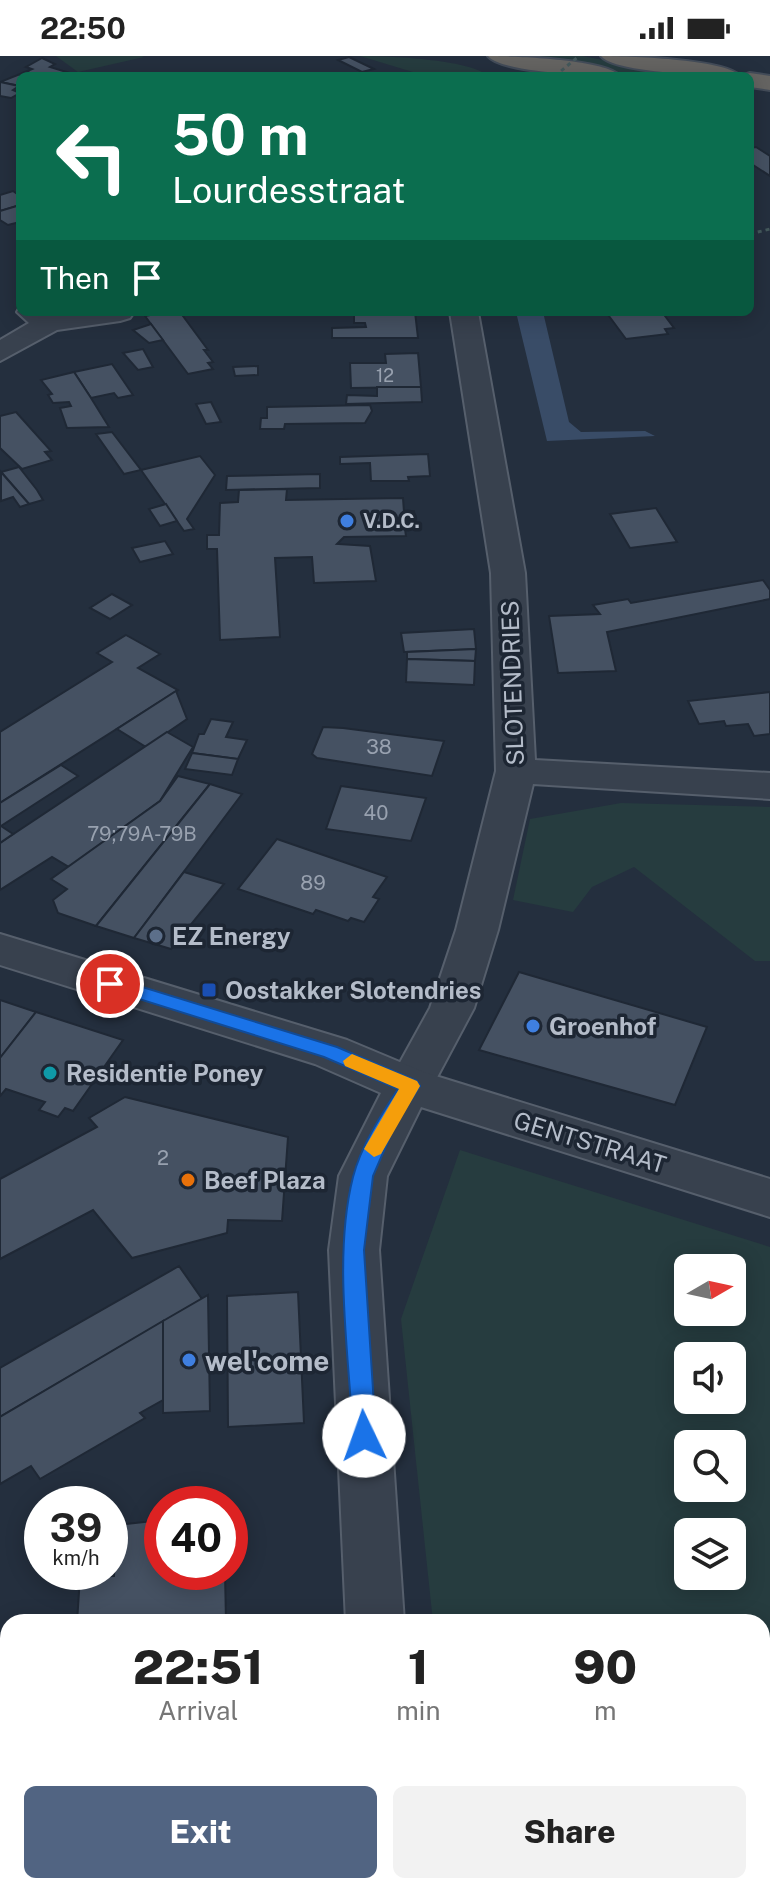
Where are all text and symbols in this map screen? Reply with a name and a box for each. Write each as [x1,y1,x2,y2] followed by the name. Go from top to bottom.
[40,10,126,46] text: 22:50
[172,102,309,168] text: 50 m
[40,104,144,208] icon: left
[172,169,405,211] text: Lourdesstraat
[125,256,169,300] icon: arrive
[40,260,109,296] text: Then
[376,365,394,386] house number: 12
[363,509,420,533] place label: V.D.C.
[338,512,356,530] marker: V.D.C.
[495,600,529,766] street label: SLOTENDRIES
[366,735,392,759] house number: 38
[364,801,388,825] house number: 40
[87,822,197,846] house number: 79;79A-79B
[300,871,326,895] house number: 89
[172,922,291,950] place label: EZ Energy
[147,927,165,945] marker: EZ Energy
[76,950,144,1018] pin
[88,962,132,1006] icon: arrive
[225,976,481,1004] place label: Oostakker Slotendries
[200,981,218,999] marker: Oostakker Slotendries
[549,1012,657,1040] place label: Groenhof
[524,1017,542,1035] marker: Groenhof
[66,1059,264,1087] place label: Residentie Poney
[41,1064,59,1082] marker: Residentie Poney
[511,1106,669,1178] street label: GENTSTRAAT
[157,1146,169,1170] house number: 2
[204,1166,326,1194] place label: Beef Plaza
[179,1171,197,1189] marker: Beef Plaza
[674,1254,746,1326] north arrow
[674,1254,746,1590] map controls
[674,1342,746,1414] button: sound
[205,1344,329,1377] place label: wel'come
[180,1351,198,1369] marker: wel'come
[322,1394,406,1478] position arrow
[674,1430,746,1502] button: search
[144,1486,248,1590] speed limit sign: 40
[50,1504,102,1551] text: 39
[674,1518,746,1590] button: layers
[52,1546,100,1570] text: km/h
[133,1638,264,1695] text: 22:51
[408,1638,429,1695] text: 1
[573,1638,637,1695] text: 90
[158,1695,238,1726] text: Arrival
[396,1695,440,1726] text: min
[594,1695,616,1726] text: m
[24,1786,377,1878] button: Exit
[393,1786,746,1878] button: Share

